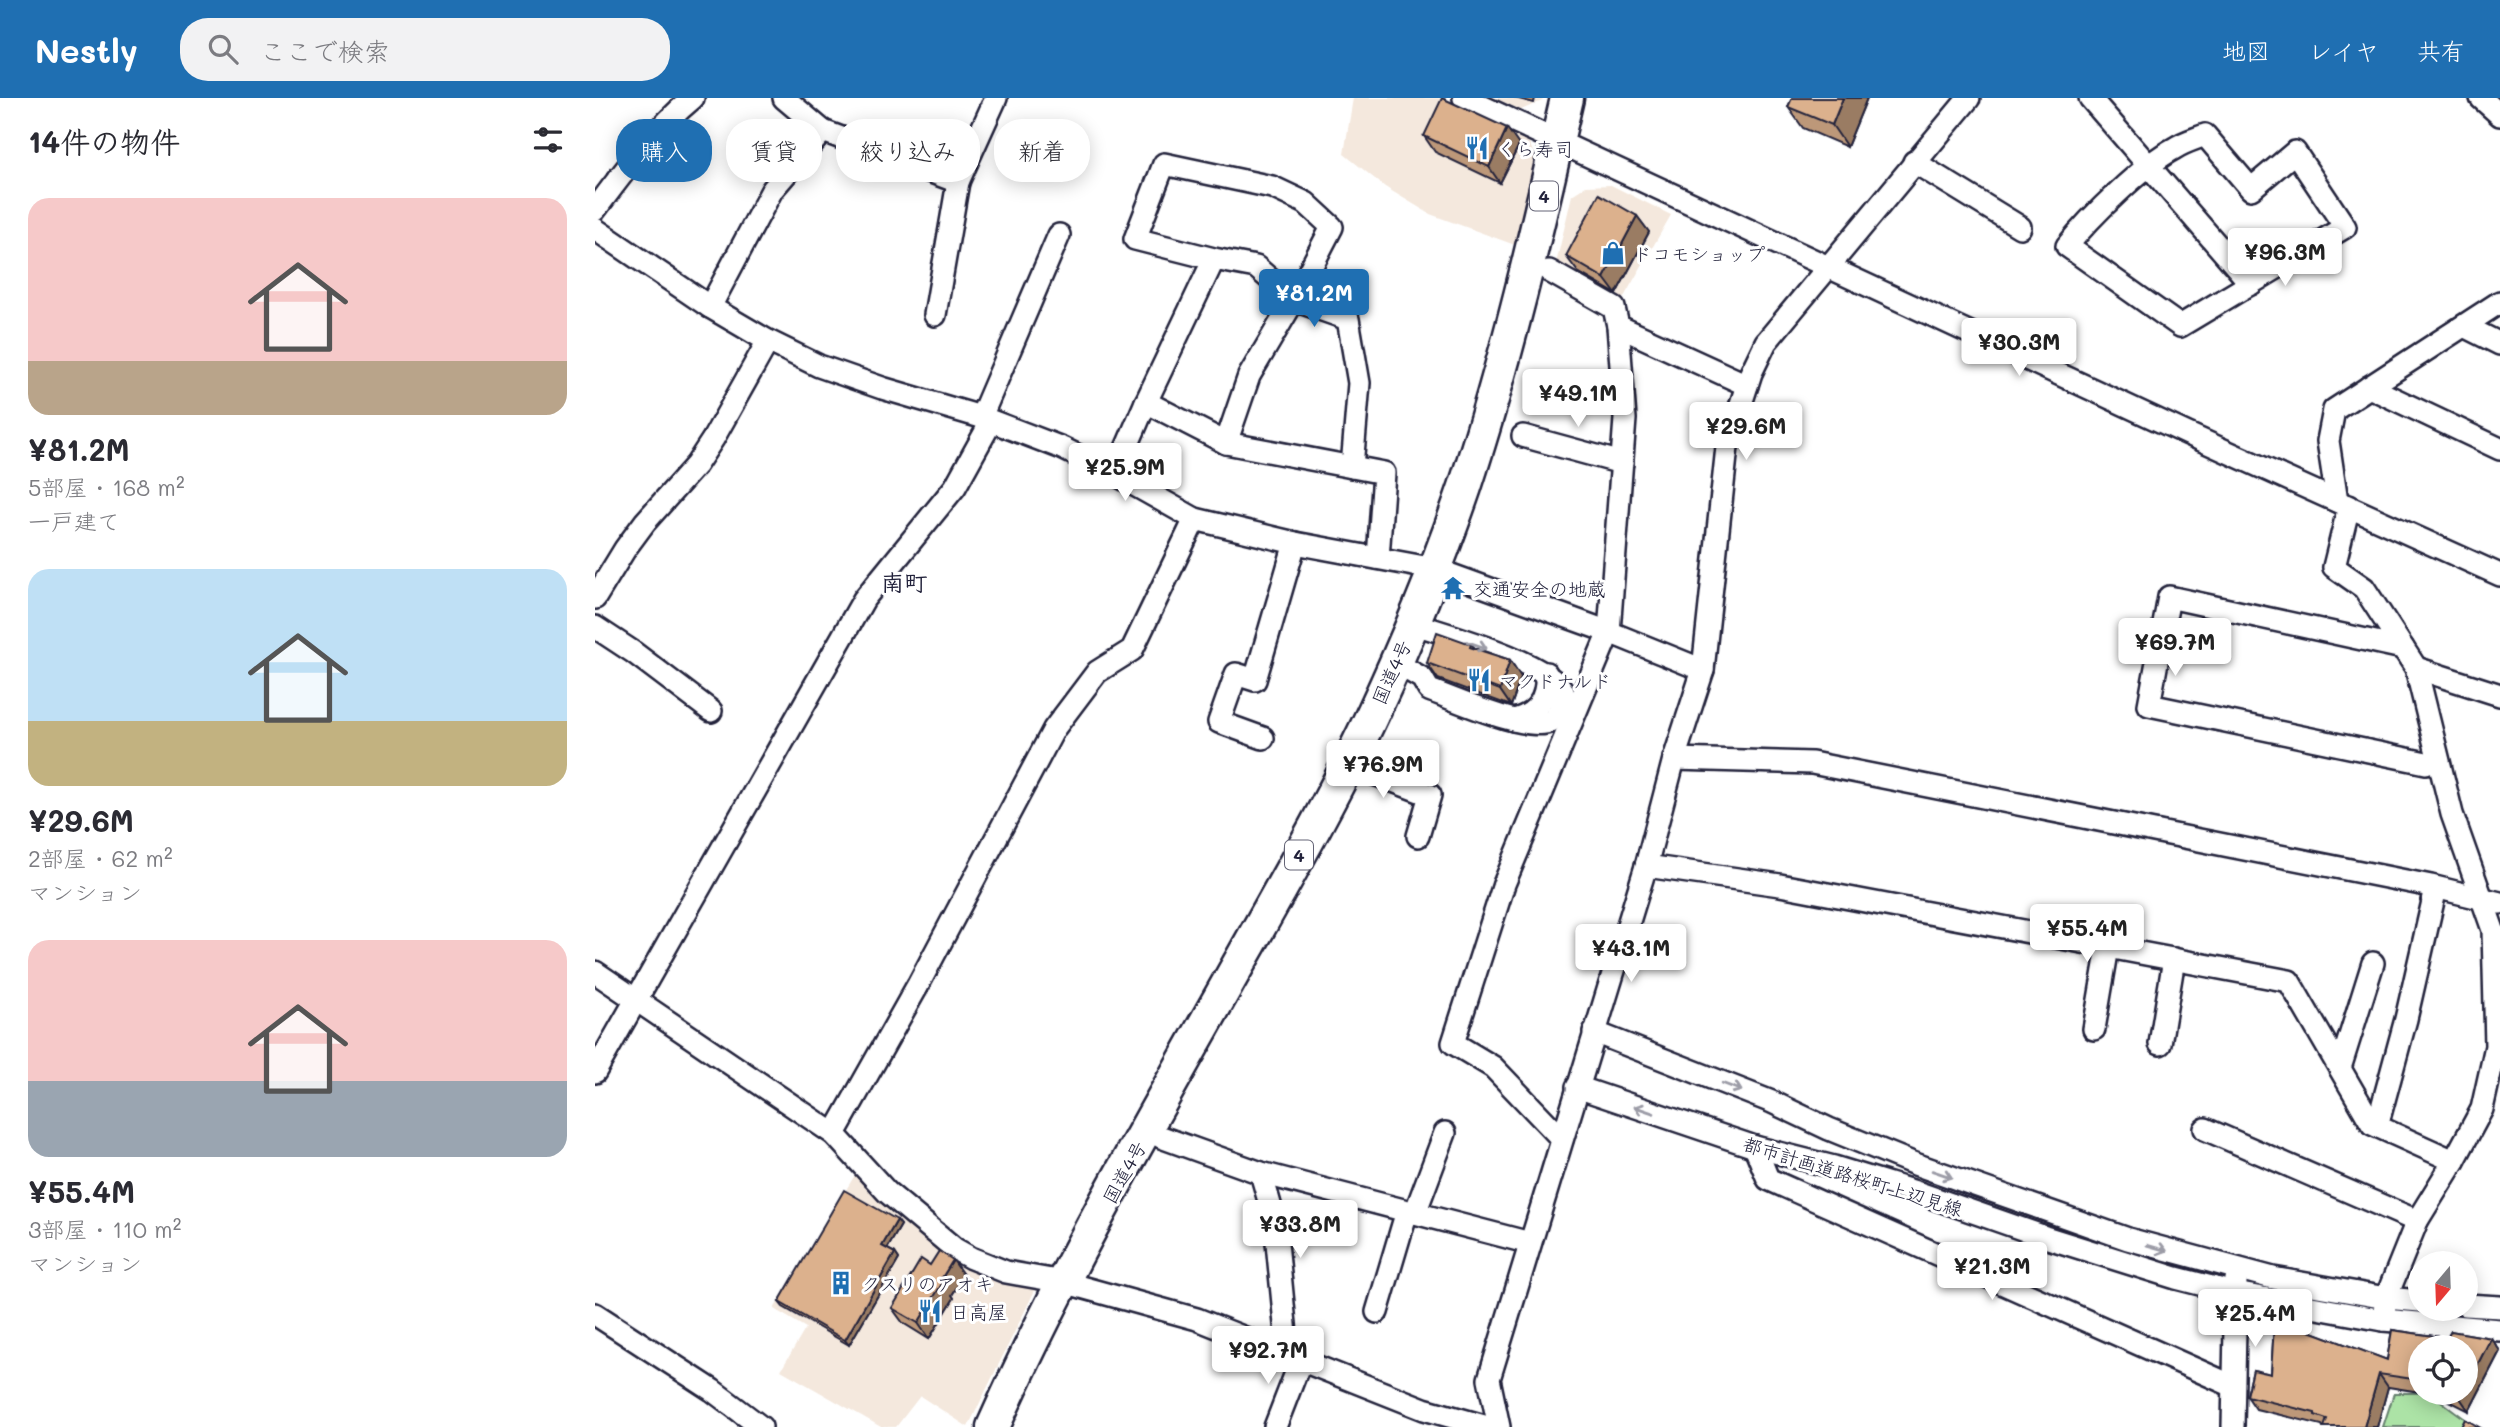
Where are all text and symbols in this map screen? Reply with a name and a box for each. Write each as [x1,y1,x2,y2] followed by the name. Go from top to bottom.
[180,18,670,81] search box
[35,28,138,71] text: Nestly
[204,30,242,68] icon: search
[260,34,390,68] text: ここで検索
[2222,35,2270,66] text: 地図
[2308,35,2379,66] text: レイヤ
[2417,35,2465,66] text: 共有
[616,119,712,182] chip: 購入
[726,119,822,182] chip: 賃貸
[836,119,980,182] chip: 絞り込み
[994,119,1090,182] chip: 新着
[28,121,180,161] text: 14件の物件
[529,121,567,159] icon: filters
[1463,134,1491,162] restaurant icon: くら寿司
[1497,136,1573,161] place label: くら寿司
[1530,182,1558,211] road number: 4
[2228,228,2342,288] pin: ¥96.3M
[2244,236,2326,266] text: ¥96.3M
[1599,239,1627,267] shop icon: ドコモショップ
[1633,241,1765,266] place label: ドコモショップ
[235,244,361,370] icon: home
[1257,270,1371,329] pin: ¥81.2M
[1275,277,1353,307] text: ¥81.2M
[1962,318,2076,378] pin: ¥30.3M
[1977,326,2061,356] text: ¥30.3M
[1521,370,1635,429] pin: ¥49.1M
[1538,377,1618,407] text: ¥49.1M
[1689,402,1803,462] pin: ¥29.6M
[1705,410,1787,440] text: ¥29.6M
[28,429,130,469] text: ¥81.2M
[1068,444,1182,503] pin: ¥25.9M
[1085,451,1165,481] text: ¥25.9M
[28,472,185,502] text: 5部屋 · 168 m²
[28,506,120,536] text: 一戸建て
[881,567,927,597] district label: 南町
[1439,574,1467,602] temple icon: 交通安全の地蔵
[1473,576,1606,601] place label: 交通安全の地蔵
[235,615,361,741] icon: home
[2118,618,2232,678] pin: ¥69.7M
[2134,626,2216,656] text: ¥69.7M
[1366,636,1416,708] street label: 国道4号
[1465,640,1487,652] one-way arrow
[1465,666,1493,694] restaurant icon: マクドナルド
[1499,668,1611,693] place label: マクドナルド
[1326,740,1440,800] pin: ¥76.9M
[1342,748,1424,778] text: ¥76.9M
[28,800,134,840] text: ¥29.6M
[1285,840,1313,870] road number: 4
[28,843,173,873] text: 2部屋 · 62 m²
[28,877,142,907] text: マンション
[2030,904,2144,964] pin: ¥55.4M
[2046,912,2128,942] text: ¥55.4M
[1574,924,1688,984] pin: ¥43.1M
[1591,932,1671,962] text: ¥43.1M
[235,986,361,1112] icon: home
[1720,1081,1742,1094] one-way arrow
[1633,1103,1655,1115] one-way arrow
[1740,1131,1966,1221] street label: 都市計画道路桜町上辺見線
[1097,1136,1151,1208] street label: 国道4号
[1931,1168,1953,1181] one-way arrow
[28,1171,135,1211] text: ¥55.4M
[1243,1200,1357,1260] pin: ¥33.8M
[1259,1208,1341,1238] text: ¥33.8M
[28,1214,181,1244] text: 3部屋 · 110 m²
[1935,1242,2049,1302] pin: ¥21.3M
[2146,1243,2168,1256] one-way arrow
[28,1248,142,1278] text: マンション
[1953,1250,2031,1280] text: ¥21.3M
[2408,1251,2478,1321] north arrow
[2408,1251,2478,1405] map controls
[827,1269,855,1297] building icon: クスリのアオキ
[861,1271,994,1296] place label: クスリのアオキ
[2198,1290,2312,1349] pin: ¥25.4M
[916,1297,944,1325] restaurant icon: 日高屋
[2214,1297,2296,1327] text: ¥25.4M
[950,1299,1007,1324] place label: 日高屋
[1211,1326,1325,1386] pin: ¥92.7M
[1228,1334,1308,1364] text: ¥92.7M
[2408,1335,2478,1405] button: locate

